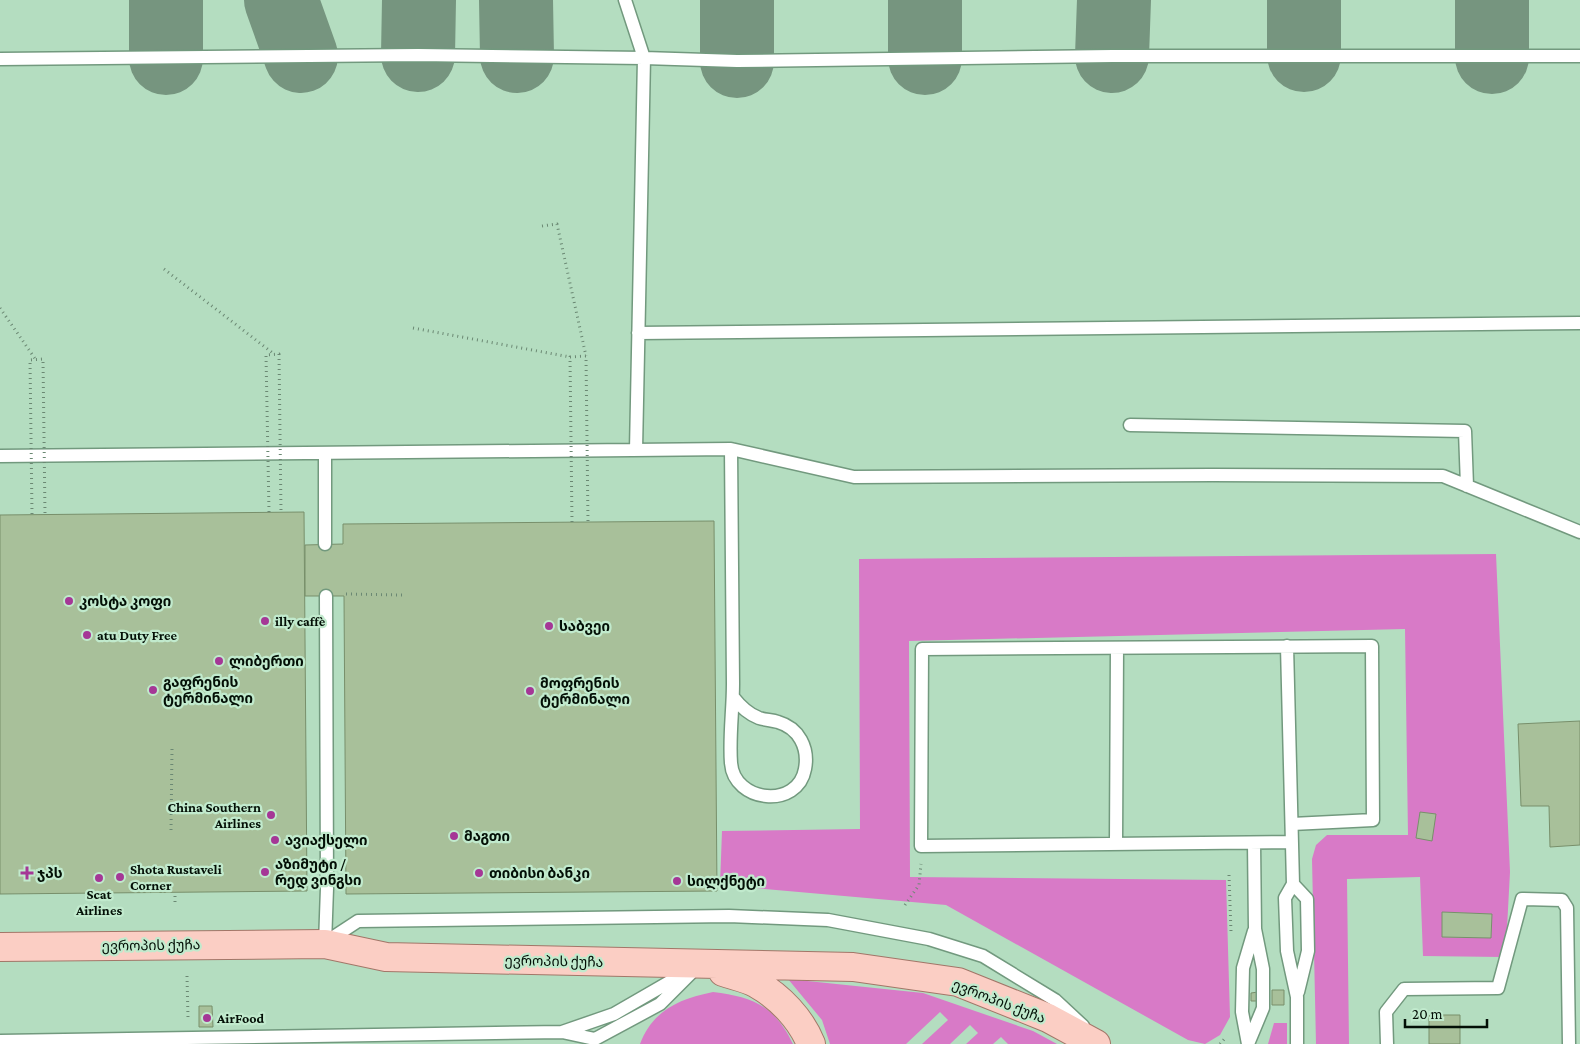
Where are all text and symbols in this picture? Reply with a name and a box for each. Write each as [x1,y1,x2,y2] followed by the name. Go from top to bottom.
[79,593,171,610] place label: კოსტა კოფი
[63,595,75,607] marker: კოსტა კოფი
[275,613,326,629] place label: illy caffè
[259,615,271,627] marker: illy caffè
[559,618,610,635] place label: საბვეი
[543,620,555,632] marker: საბვეი
[97,627,177,643] place label: atu Duty Free
[81,629,93,641] marker: atu Duty Free
[229,653,304,670] place label: ლიბერთი
[213,655,225,667] marker: ლიბერთი
[163,674,253,707] place label: გაფრენის ტერმინალი
[540,675,630,708] place label: მოფრენის ტერმინალი
[147,684,159,696] marker: გაფრენის ტერმინალი
[524,685,536,697] marker: მოფრენის ტერმინალი
[167,799,261,831] place label: China Southern Airlines
[265,809,277,821] marker: China Southern Airlines
[464,828,510,845] place label: მაგთი
[448,830,460,842] marker: მაგთი
[285,832,368,849] place label: ავიაქსელი
[269,834,281,846] marker: ავიაქსელი
[275,856,362,889] place label: აზიმუტი / რედ ვინგსი
[130,861,222,893] place label: Shota Rustaveli Corner
[37,865,63,882] place label: ჯპს
[489,865,590,882] place label: თიბისი ბანკი
[259,866,271,878] marker: აზიმუტი / რედ ვინგსი
[21,867,33,879] marker: ჯპს
[473,867,485,879] marker: თიბისი ბანკი
[114,871,126,883] marker: Shota Rustaveli Corner
[93,872,105,884] marker: Scat Airlines
[687,873,765,890] place label: სილქნეტი
[671,875,683,887] marker: სილქნეტი
[75,886,122,918] place label: Scat Airlines
[102,936,200,955] street label: ევროპის ქუჩა
[505,952,603,971] street label: ევროპის ქუჩა
[950,976,1048,1027] street label: ევროპის ქუჩა
[1405,996,1488,1028] scale bar
[1412,1006,1443,1022] text: 20 m
[216,1010,264,1026] place label: AirFood
[201,1012,213,1024] marker: AirFood

